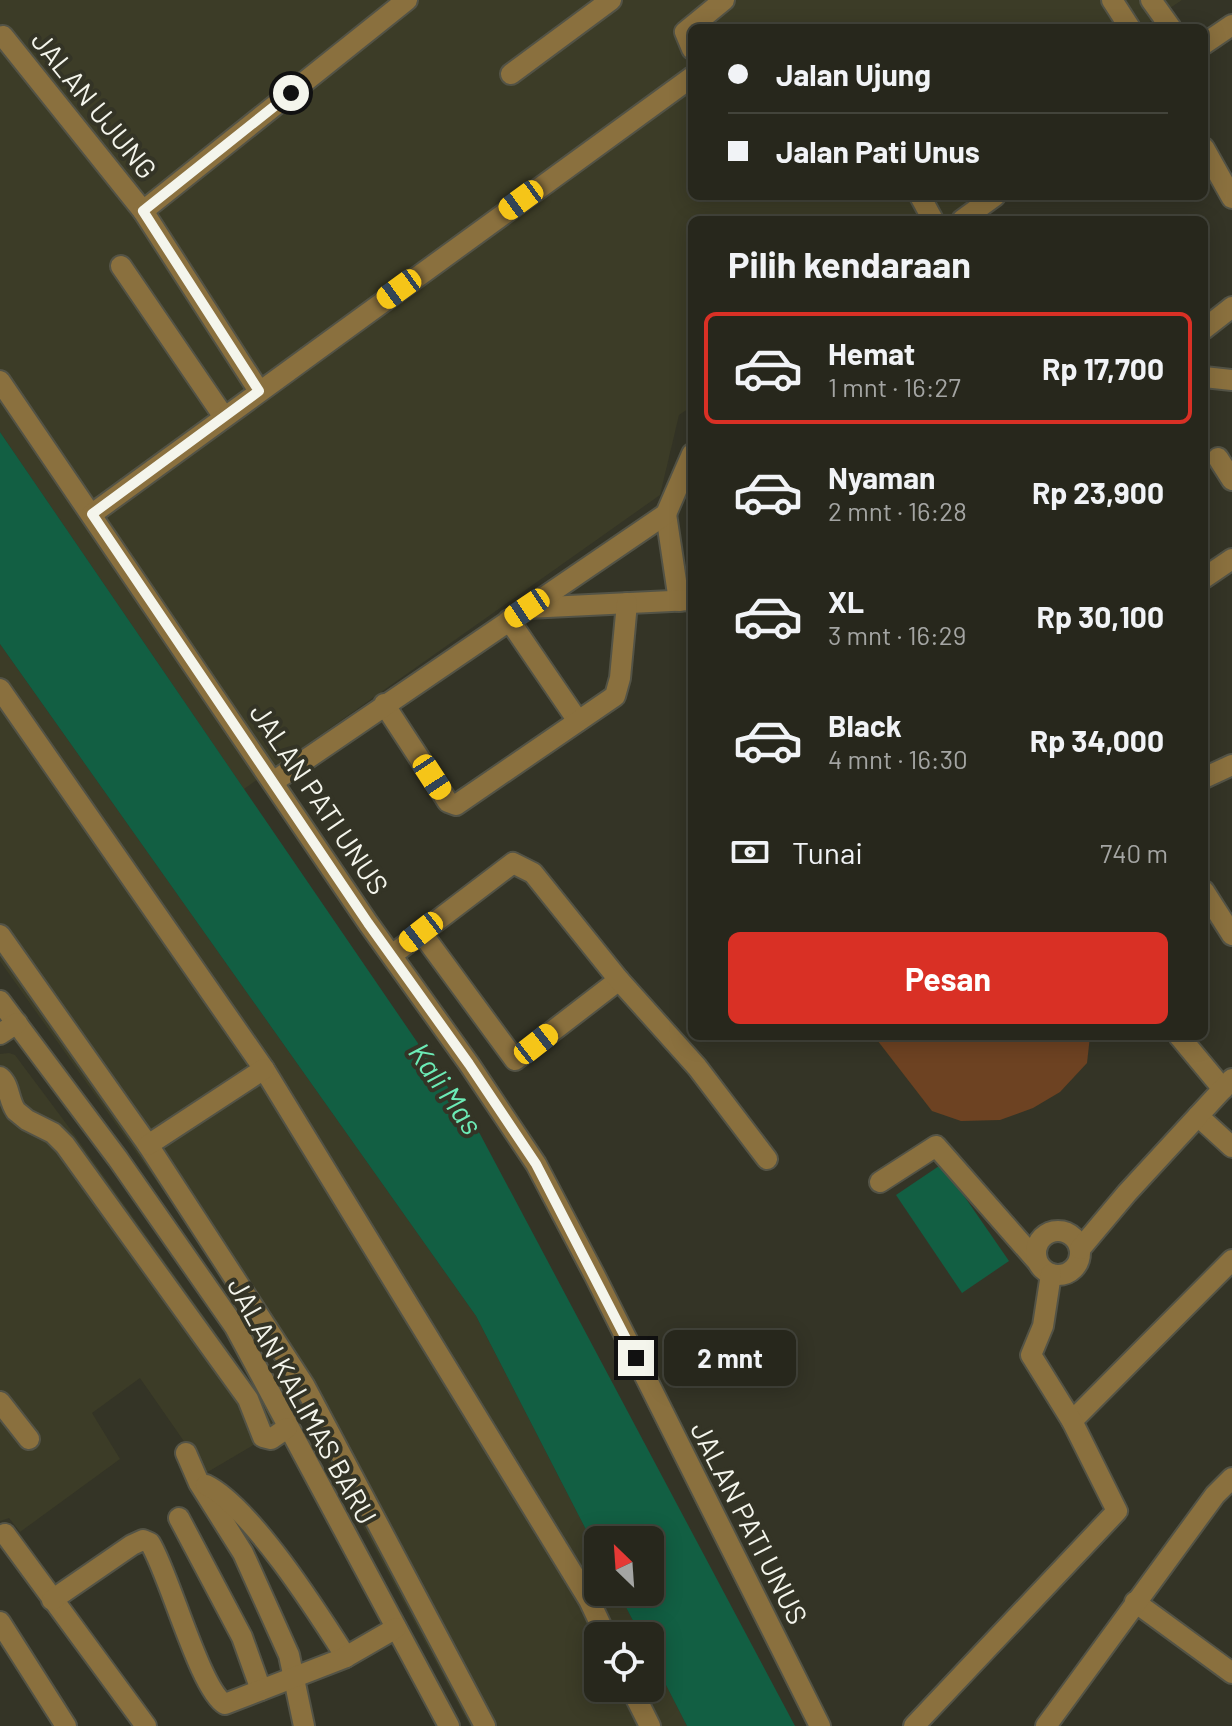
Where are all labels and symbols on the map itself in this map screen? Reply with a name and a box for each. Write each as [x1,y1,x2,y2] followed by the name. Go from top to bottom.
[25,24,165,185] street label: JALAN UJUNG
[273,75,309,111] route start
[495,176,547,224] car
[373,265,425,313] car
[500,585,554,631] car
[243,696,396,900] street label: JALAN PATI UNUS
[409,750,455,804] car
[395,908,447,956] car
[510,1020,562,1068] car
[402,1035,491,1141] water label: Kali Mas
[221,1271,385,1530] street label: JALAN KALIMAS BARU
[664,1330,796,1386] callout: 2 mnt
[618,1340,654,1376] route end
[684,1415,816,1630] street label: JALAN PATI UNUS
[584,1526,664,1606] north arrow

